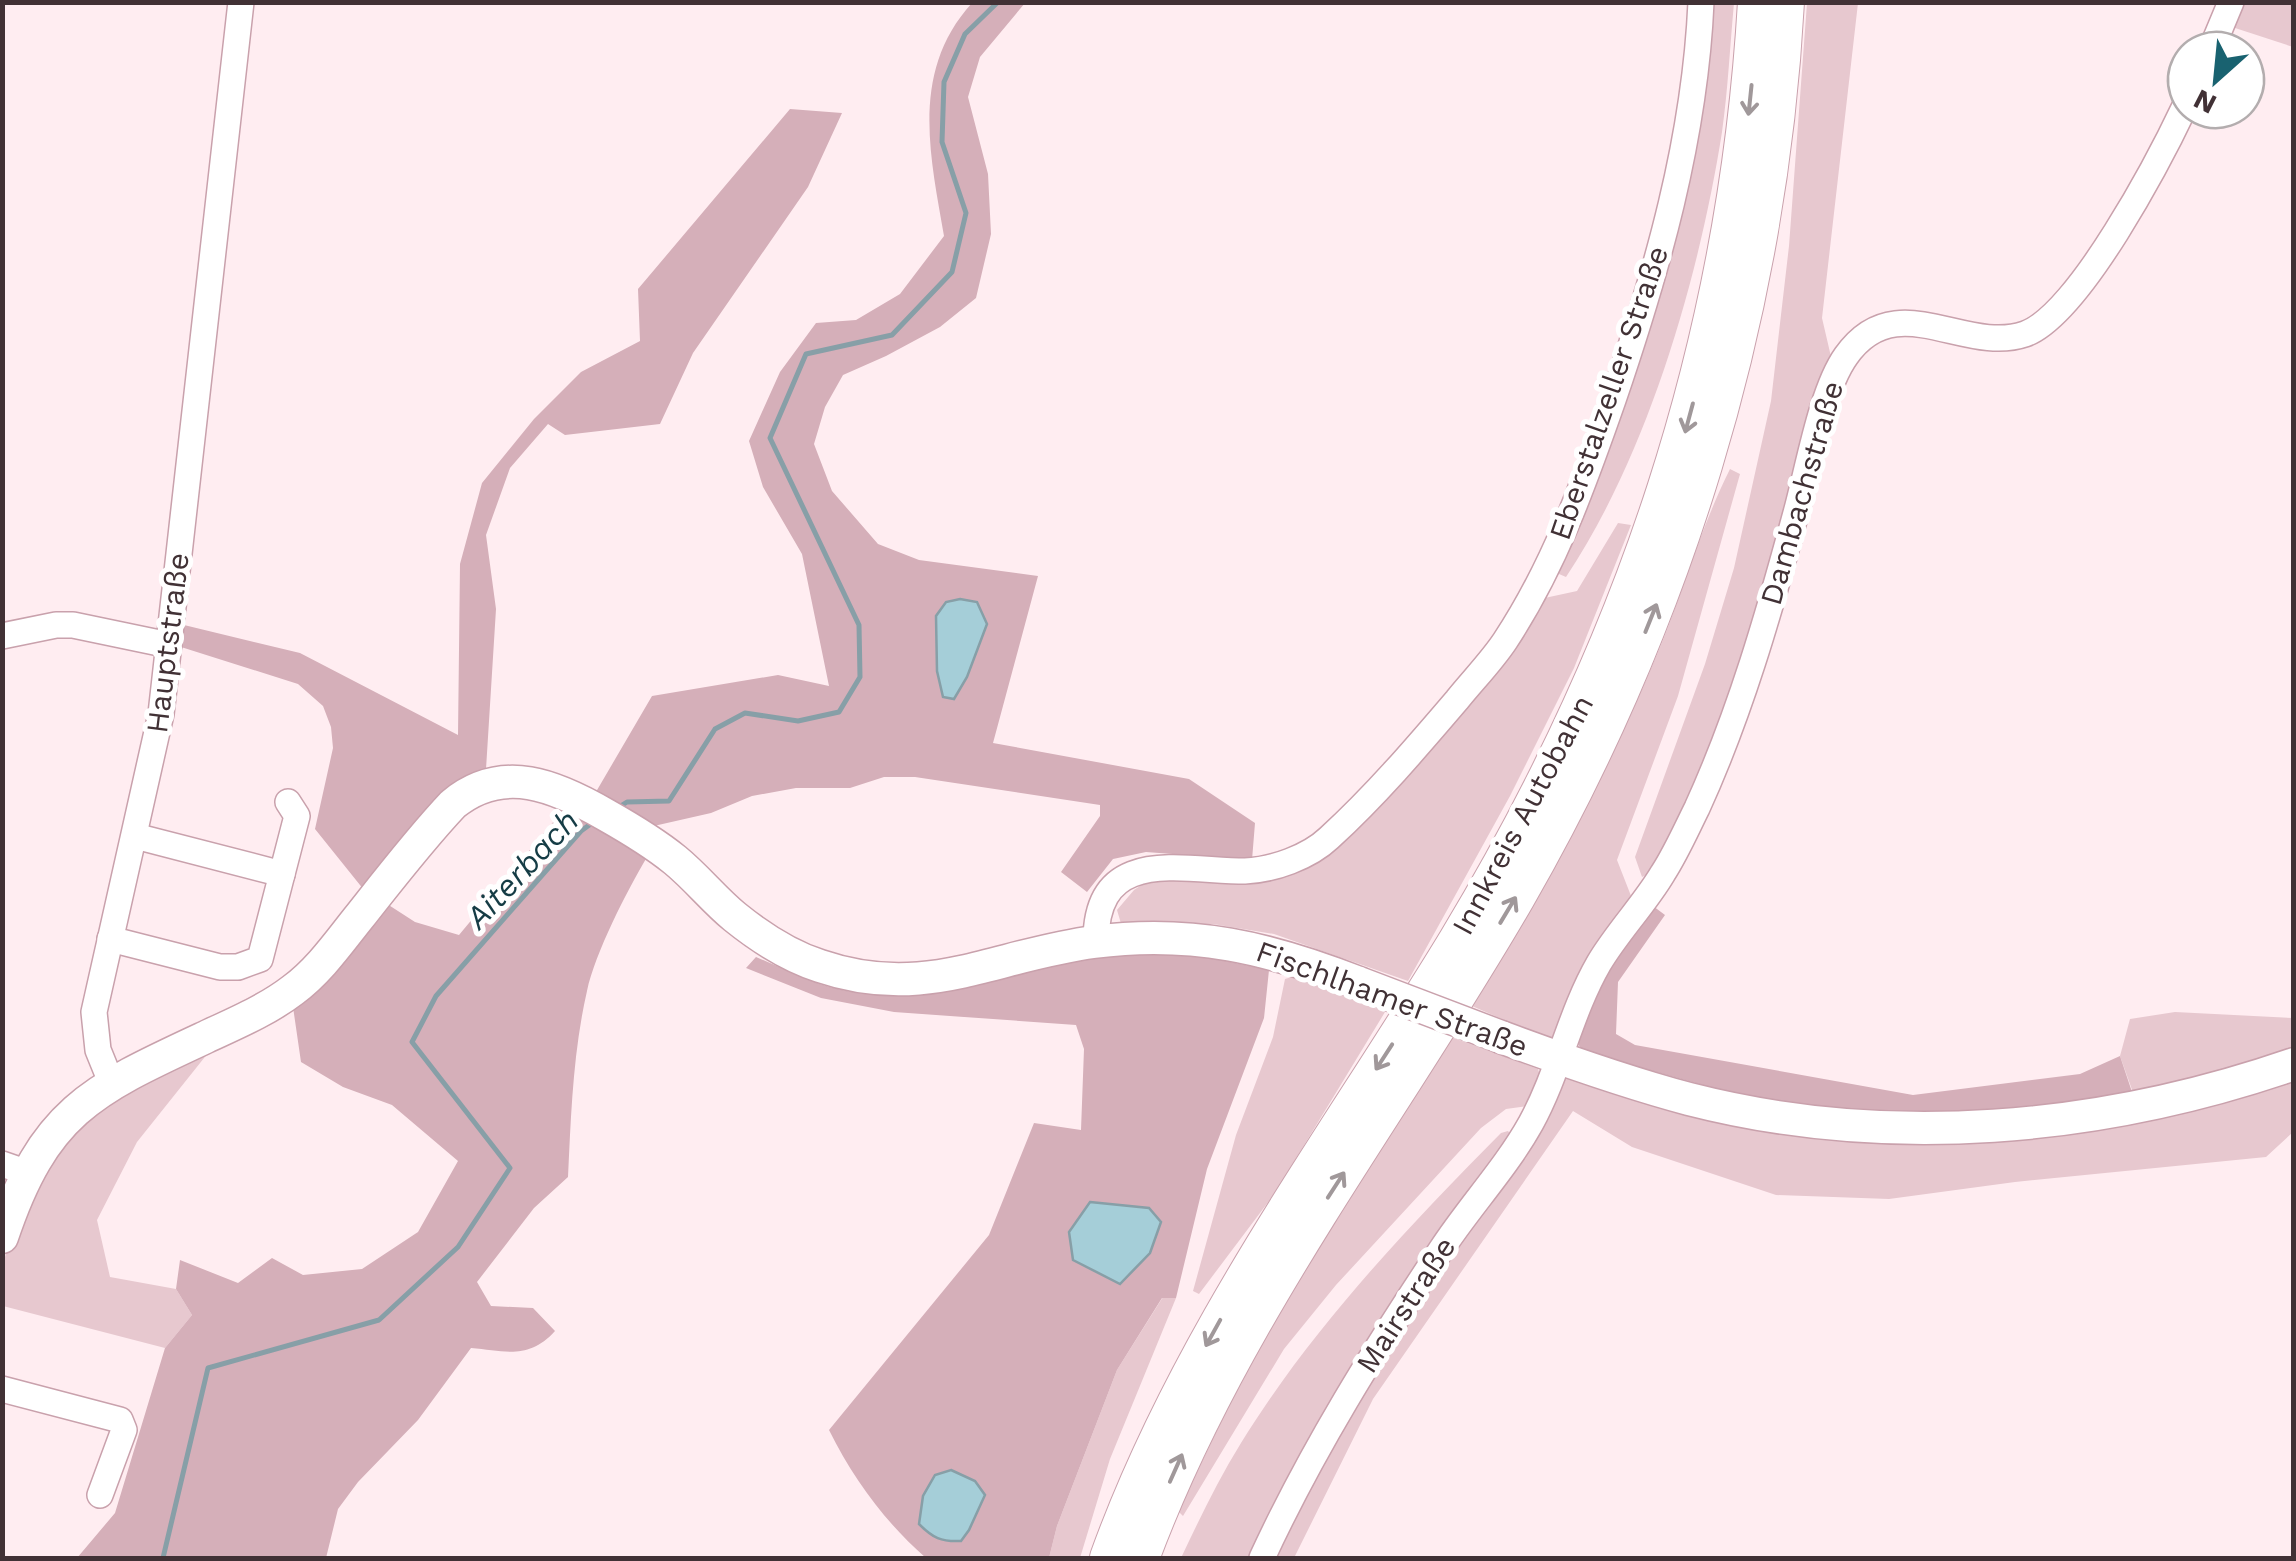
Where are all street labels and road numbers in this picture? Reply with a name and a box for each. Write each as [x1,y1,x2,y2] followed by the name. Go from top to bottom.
[1542,241,1675,544] street label: Eberstalzeller Straße
[1753,377,1850,609] street label: Dambachstraße
[139,551,196,735] street label: Hauptstraße
[1445,689,1601,941] street label: Innkreis Autobahn
[1252,933,1533,1064] street label: Fischlhamer Straße
[1349,1230,1462,1379] street label: Mairstraße

